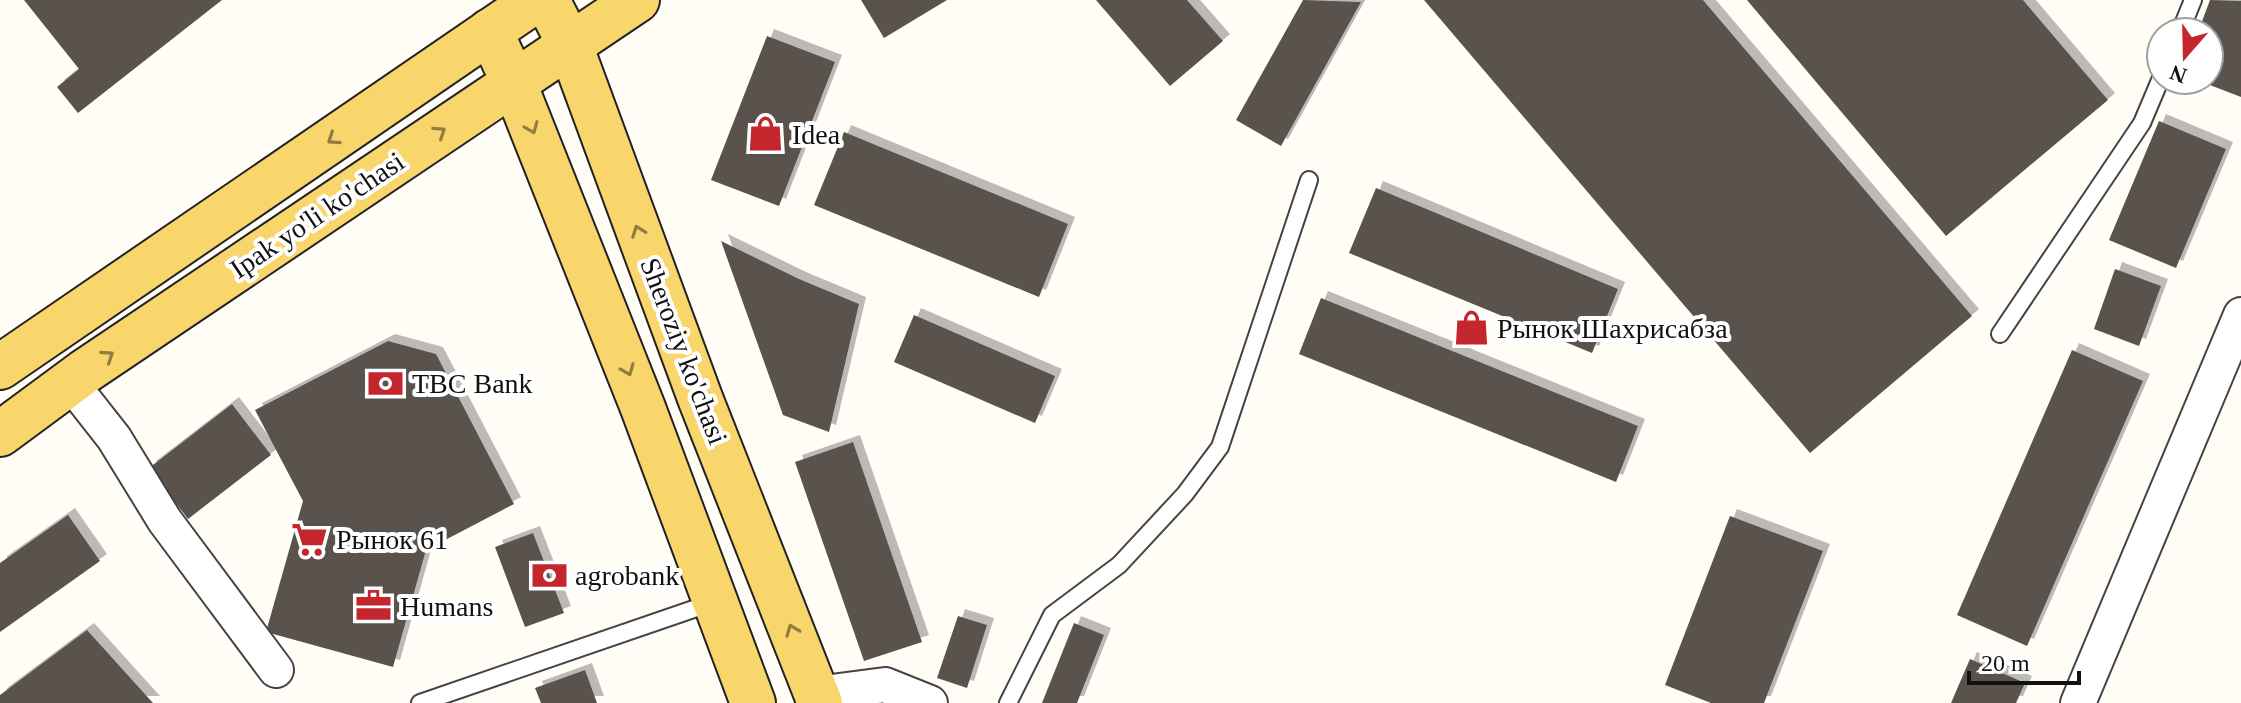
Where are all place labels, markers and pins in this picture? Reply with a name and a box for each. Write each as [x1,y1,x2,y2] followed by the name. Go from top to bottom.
[747,115,785,153] shop icon: Idea
[792,119,841,150] place label: Idea
[1452,309,1490,347] shop icon: Рынок Шахрисабза
[1497,313,1728,344] place label: Рынок Шахрисабза
[367,364,405,402] bank icon: TBC Bank
[412,368,533,399] place label: TBC Bank
[291,520,329,558] supermarket icon: Рынок 61
[336,524,448,555] place label: Рынок 61
[530,556,568,594] bank icon: agrobank
[575,560,679,591] place label: agrobank
[355,587,393,625] office icon: Humans
[400,591,493,622] place label: Humans

